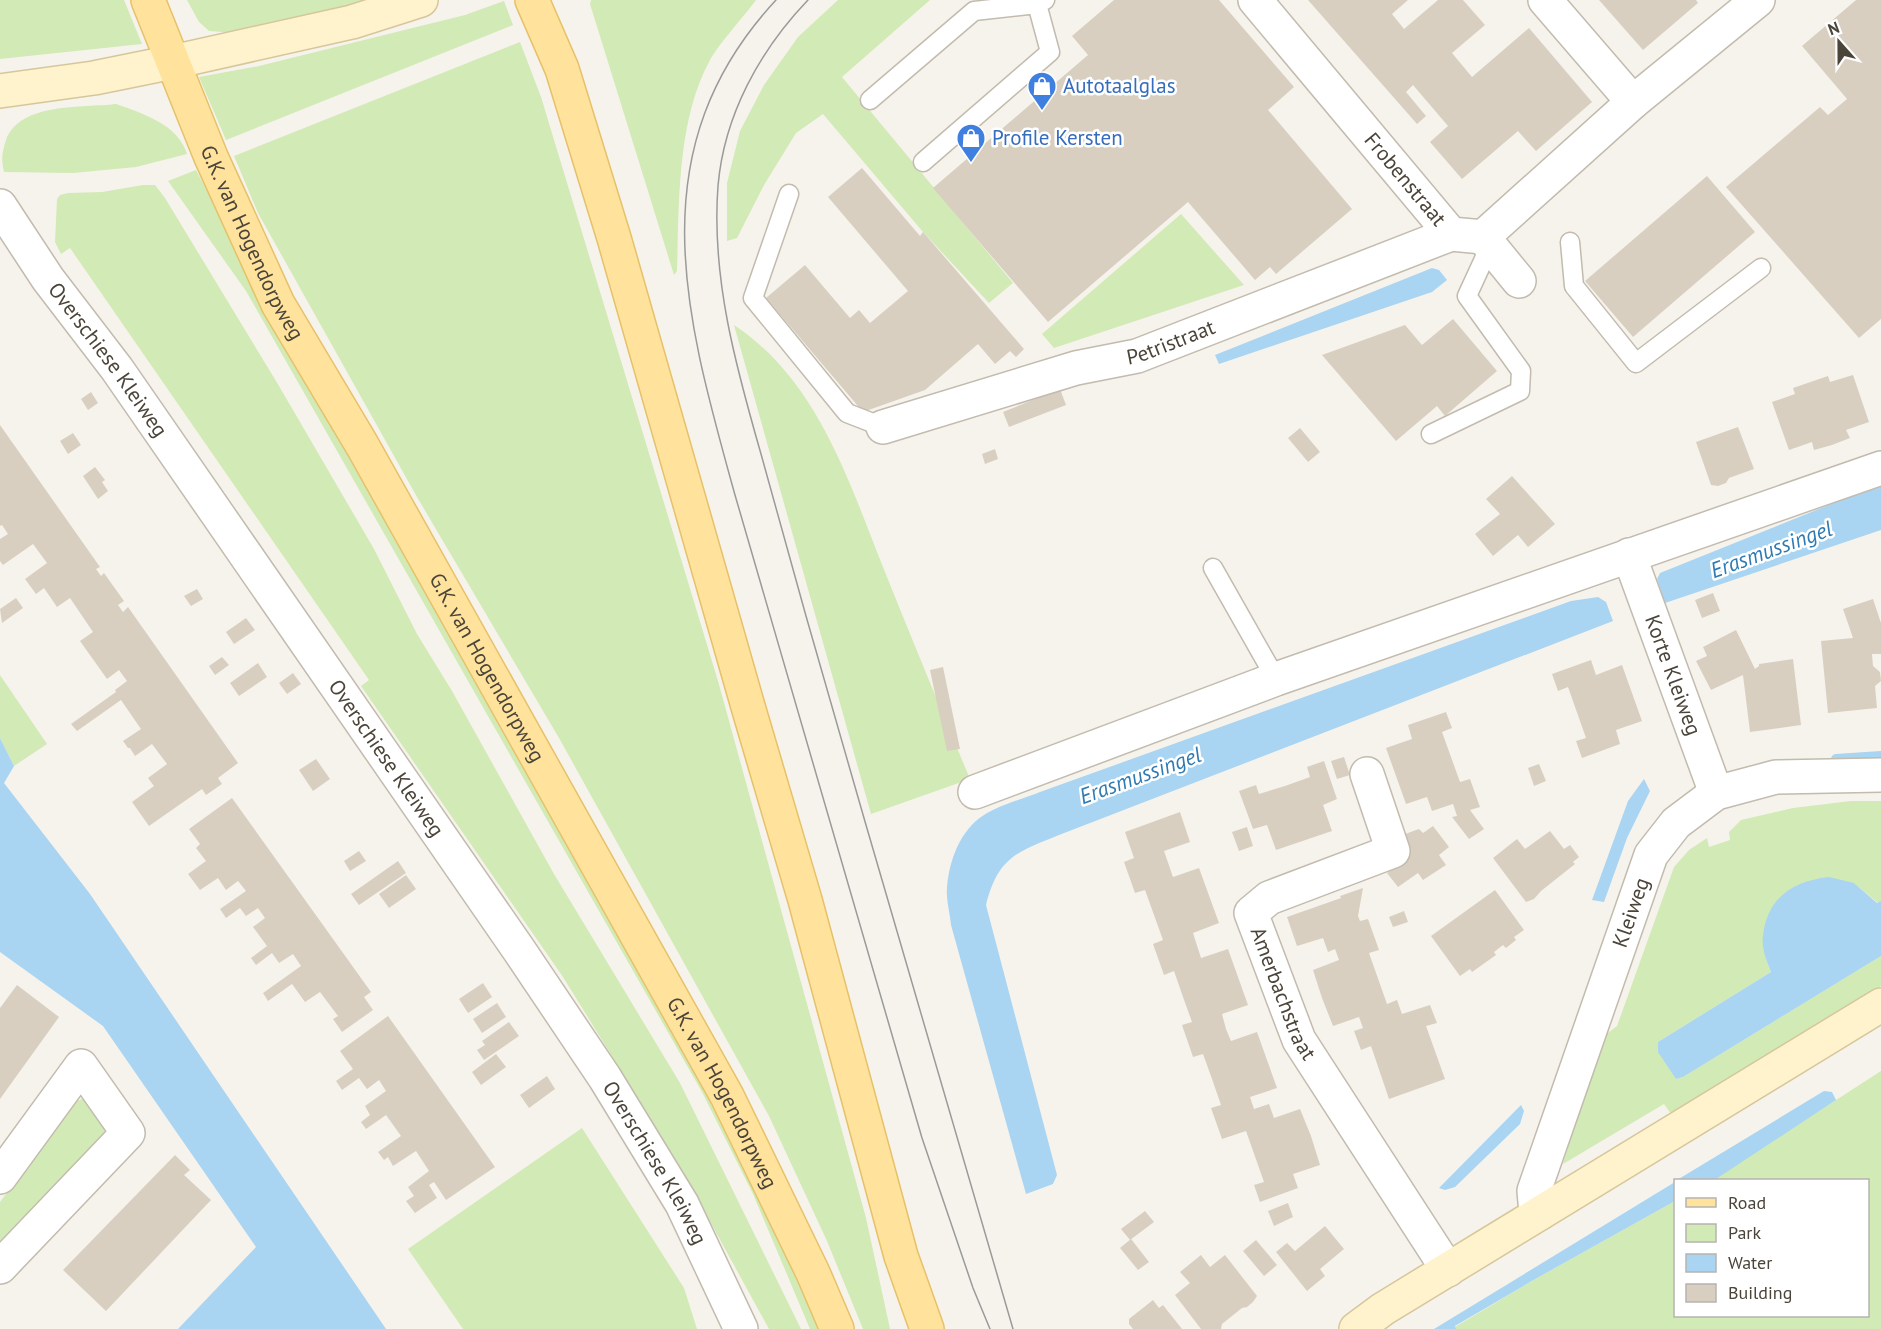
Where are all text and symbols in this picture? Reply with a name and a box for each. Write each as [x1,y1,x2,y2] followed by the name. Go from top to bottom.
[1809,12,1869,72] north arrow
[1825,17,1842,39] text: N
[1026,70,1058,112] shop icon: Autotaalglas
[1063,72,1176,99] place label: Autotaalglas
[955,122,987,164] shop icon: Profile Kersten
[992,124,1123,151] place label: Profile Kersten
[1359,127,1453,231] street label: Frobenstraat
[195,141,310,345] street label: G.K. van Hogendorpweg
[43,277,174,442] street label: Overschiese Kleiweg
[1124,313,1218,371] street label: Petristraat
[1706,514,1836,584] water label: Erasmussingel
[423,568,551,767] street label: G.K. van Hogendorpweg
[1639,611,1708,739] street label: Korte Kleiweg
[323,674,450,842] street label: Overschiese Kleiweg
[1075,740,1205,810] water label: Erasmussingel
[1606,874,1655,951] street label: Kleiweg
[1245,923,1322,1065] street label: Amerbachstraat
[661,992,784,1193] street label: G.K. van Hogendorpweg
[597,1076,713,1249] street label: Overschiese Kleiweg
[1674,1179,1869,1317] legend
[1728,1191,1766,1214] text: Road
[1728,1221,1761,1244] text: Park
[1728,1251,1772,1274] text: Water
[1728,1281,1792,1304] text: Building

